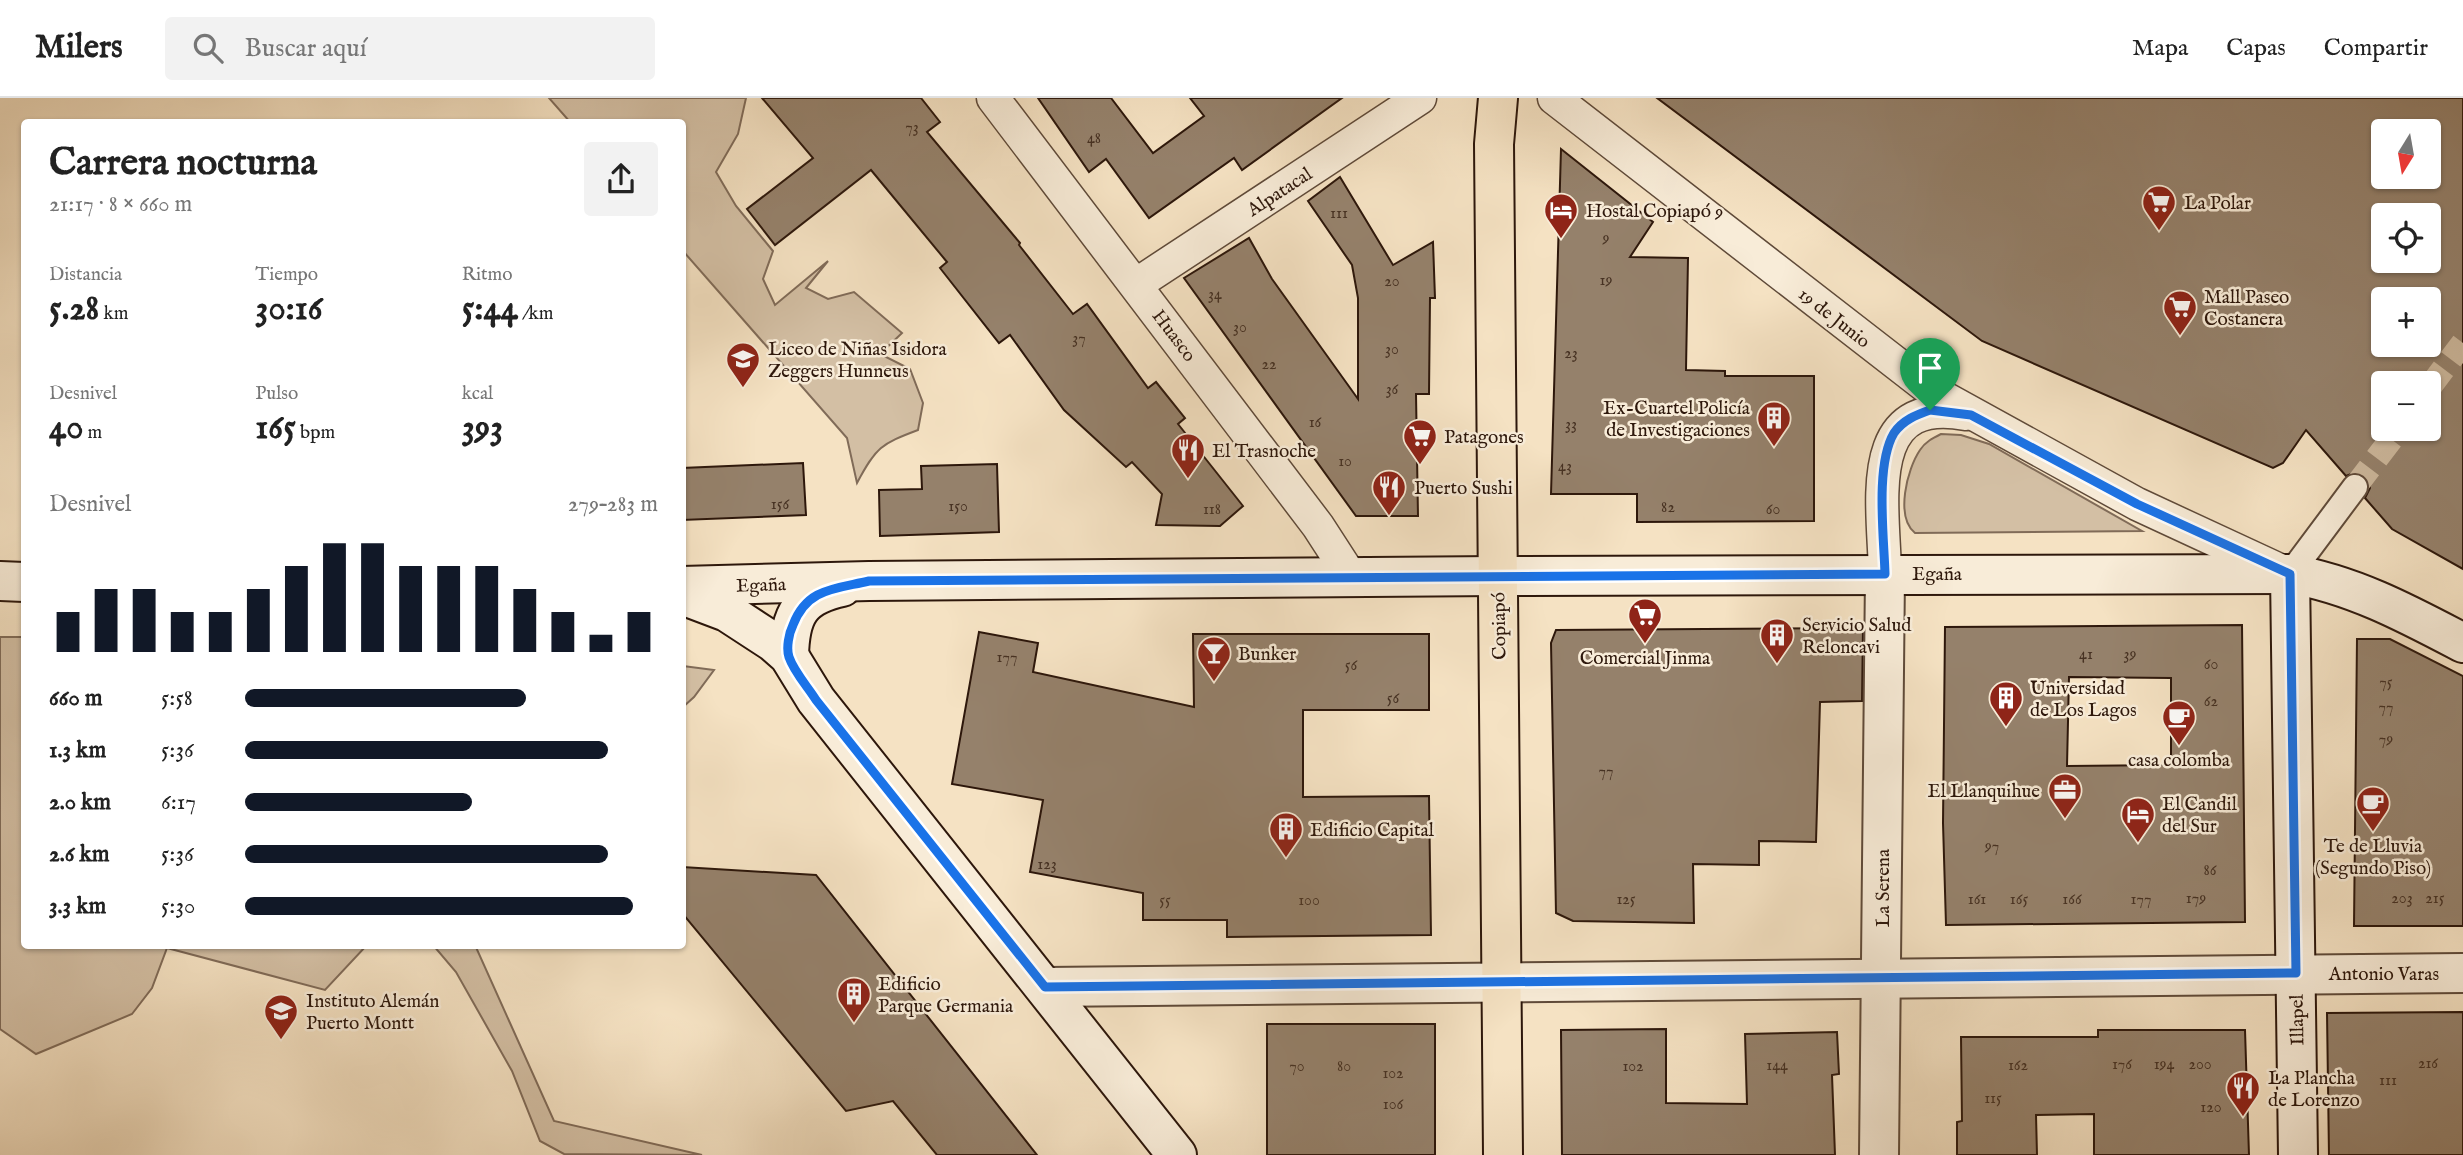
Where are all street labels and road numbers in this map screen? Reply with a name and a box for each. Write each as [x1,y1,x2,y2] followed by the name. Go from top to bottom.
[1242,162,1318,223] street label: Alpatacal
[1793,283,1875,354] street label: 19 de Junio
[1146,305,1201,367] street label: Huasco
[1912,563,1963,587] street label: Egaña
[736,573,787,599] street label: Egaña
[1487,592,1513,660] street label: Copiapó
[1872,848,1896,927] street label: La Serena
[2328,963,2439,987] street label: Antonio Varas
[2286,993,2310,1046] street label: Illapel

